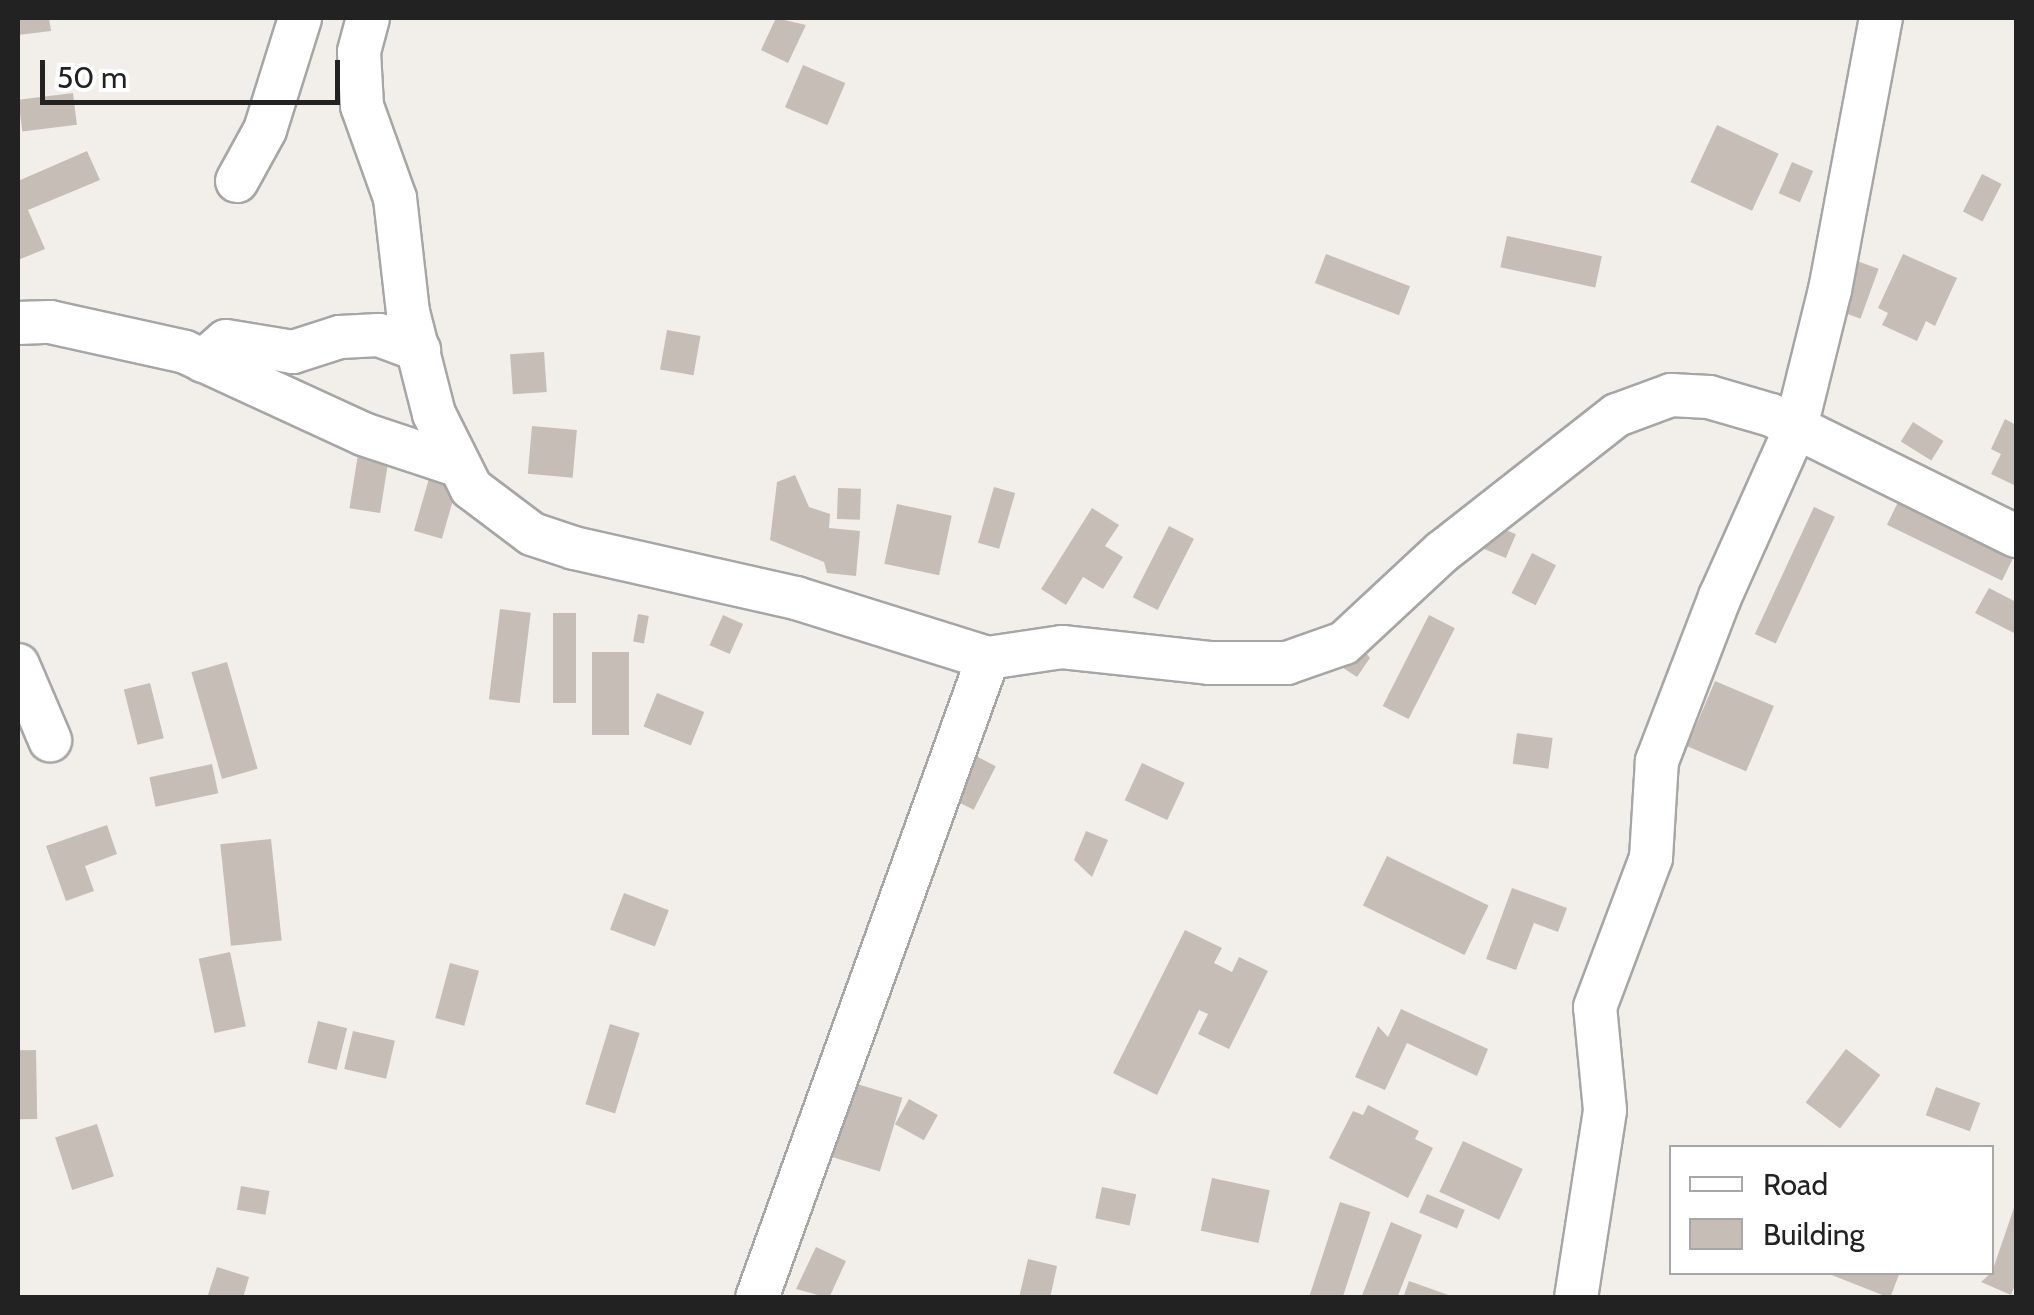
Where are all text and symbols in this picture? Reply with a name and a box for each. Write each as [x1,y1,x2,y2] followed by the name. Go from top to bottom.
[45,40,345,102] scale bar
[57,59,127,96] text: 50 m
[1669,1145,1994,1275] legend
[1763,1166,1828,1203] text: Road
[1763,1216,1865,1253] text: Building

